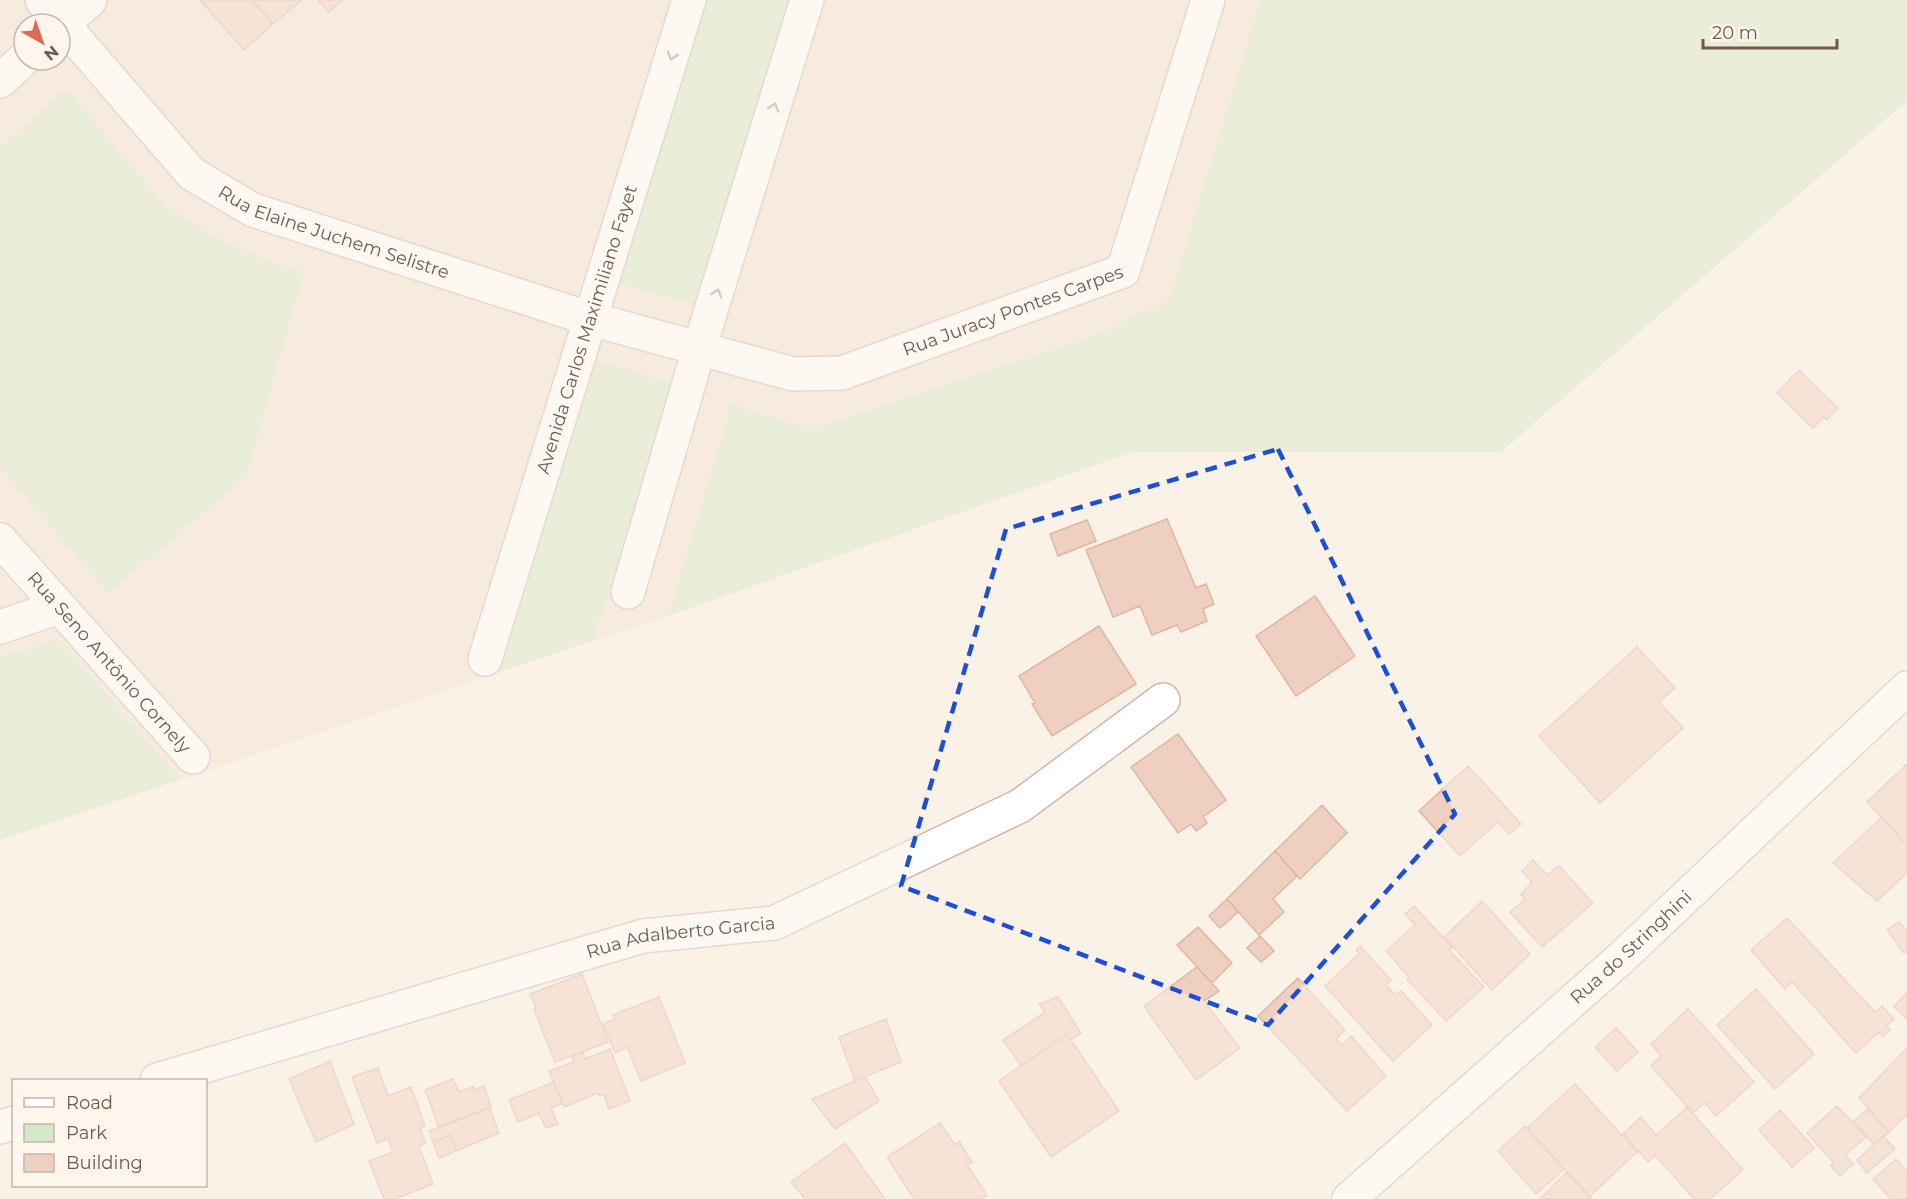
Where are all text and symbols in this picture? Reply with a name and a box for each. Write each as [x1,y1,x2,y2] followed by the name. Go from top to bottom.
[12,12,72,72] north arrow
[1703,12,1836,50] scale bar
[1712,22,1758,44] text: 20 m
[40,42,62,65] text: N
[667,50,679,61] one-way arrow
[767,102,779,113] one-way arrow
[214,181,452,284] street label: Rua Elaine Juchem Selistre
[532,182,642,477] street label: Avenida Carlos Maximiliano Fayet
[900,261,1126,361] street label: Rua Juracy Pontes Carpes
[710,288,722,299] one-way arrow
[23,567,196,758] street label: Rua Seno Antônio Cornely
[1566,886,1696,1009] street label: Rua do Stringhini
[584,912,776,963] street label: Rua Adalberto Garcia
[12,1079,207,1187] legend
[66,1092,113,1114] text: Road
[66,1122,107,1144] text: Park
[66,1152,143,1174] text: Building

